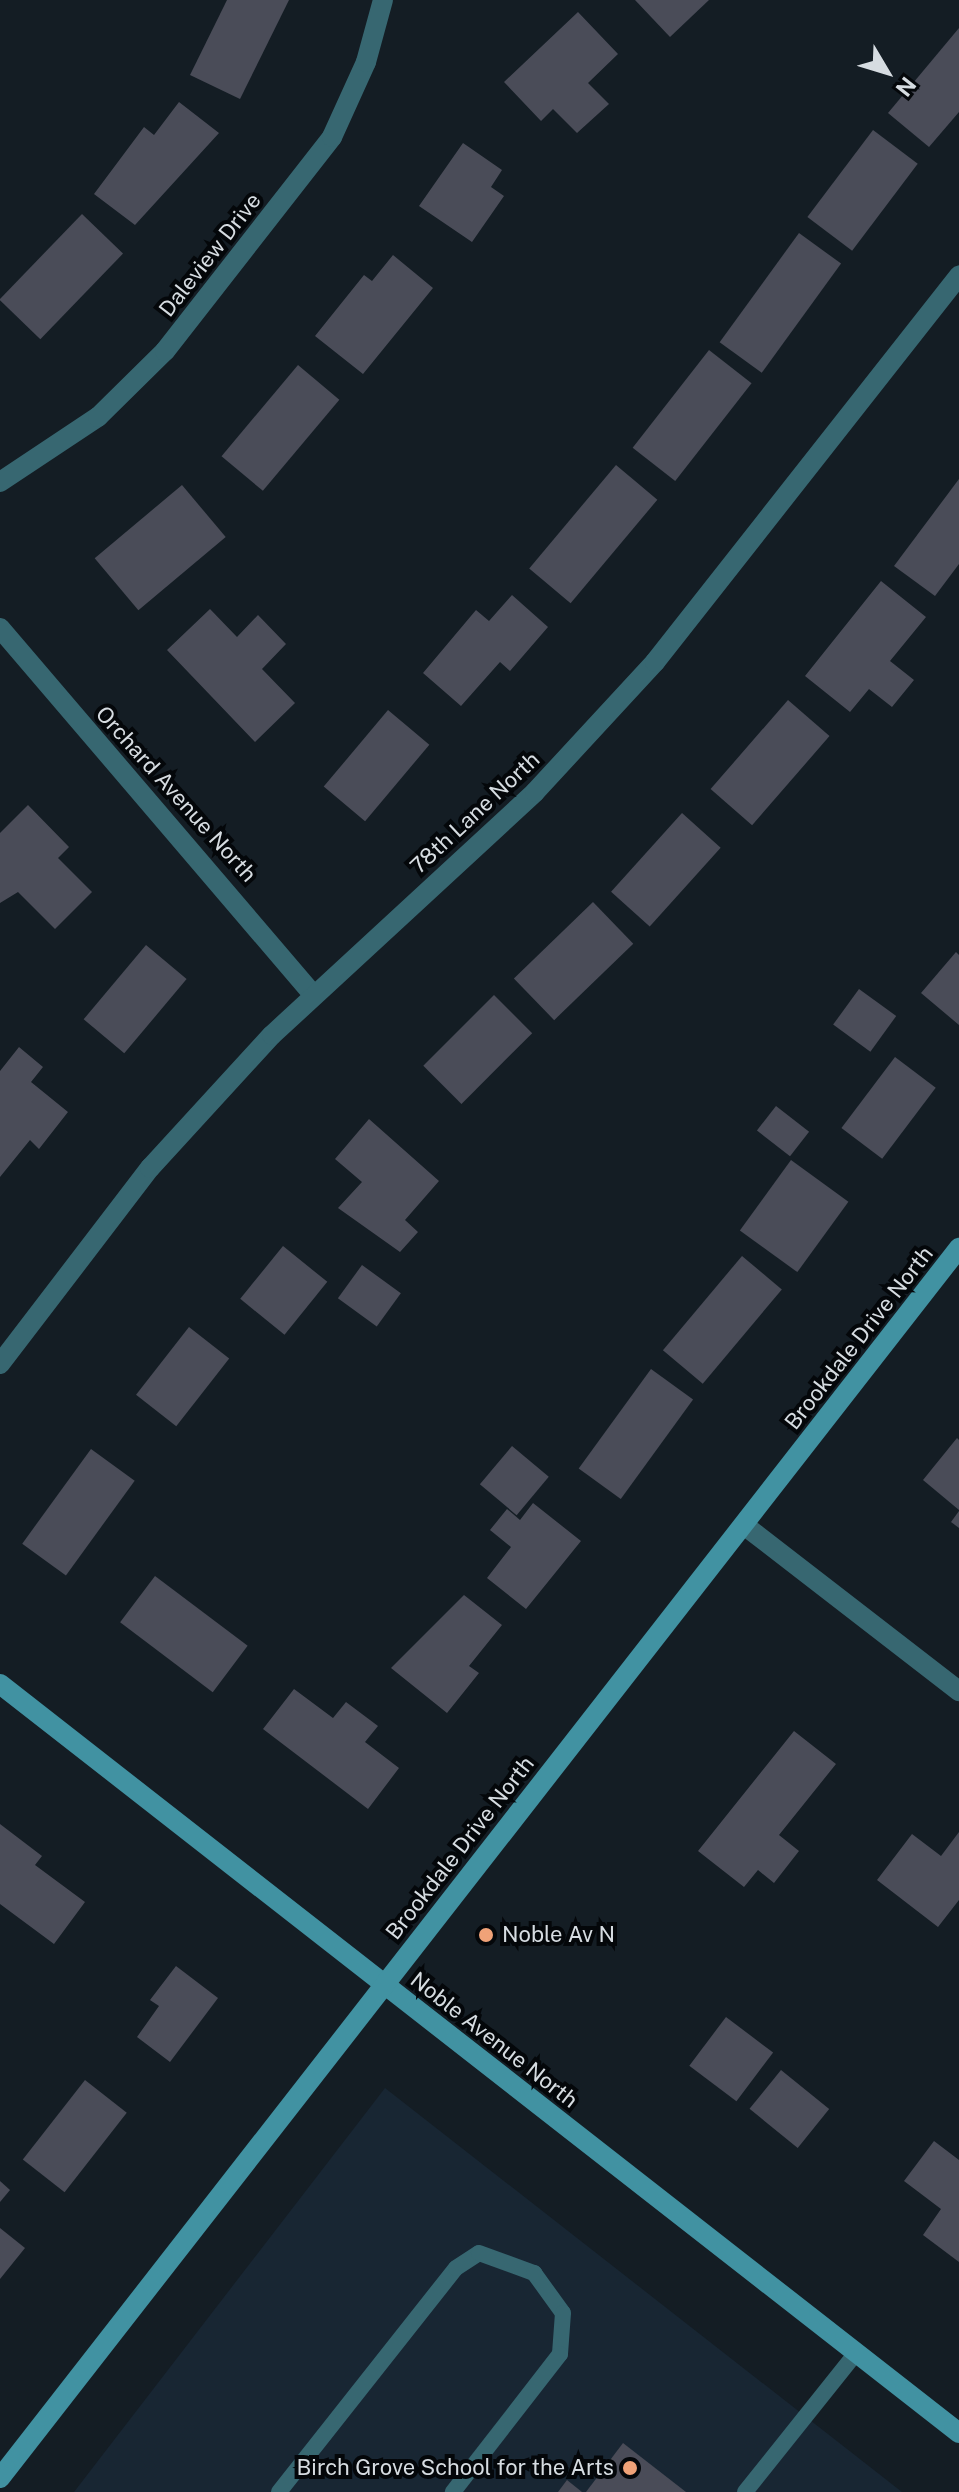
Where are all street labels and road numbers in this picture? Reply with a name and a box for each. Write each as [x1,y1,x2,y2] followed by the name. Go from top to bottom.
[153,188,267,322] street label: Daleview Drive
[90,701,262,887] street label: Orchard Avenue North
[405,746,545,880] street label: 78th Lane North
[779,1241,939,1435] street label: Brookdale Drive North
[380,1751,540,1945] street label: Brookdale Drive North
[405,1966,583,2114] street label: Noble Avenue North

